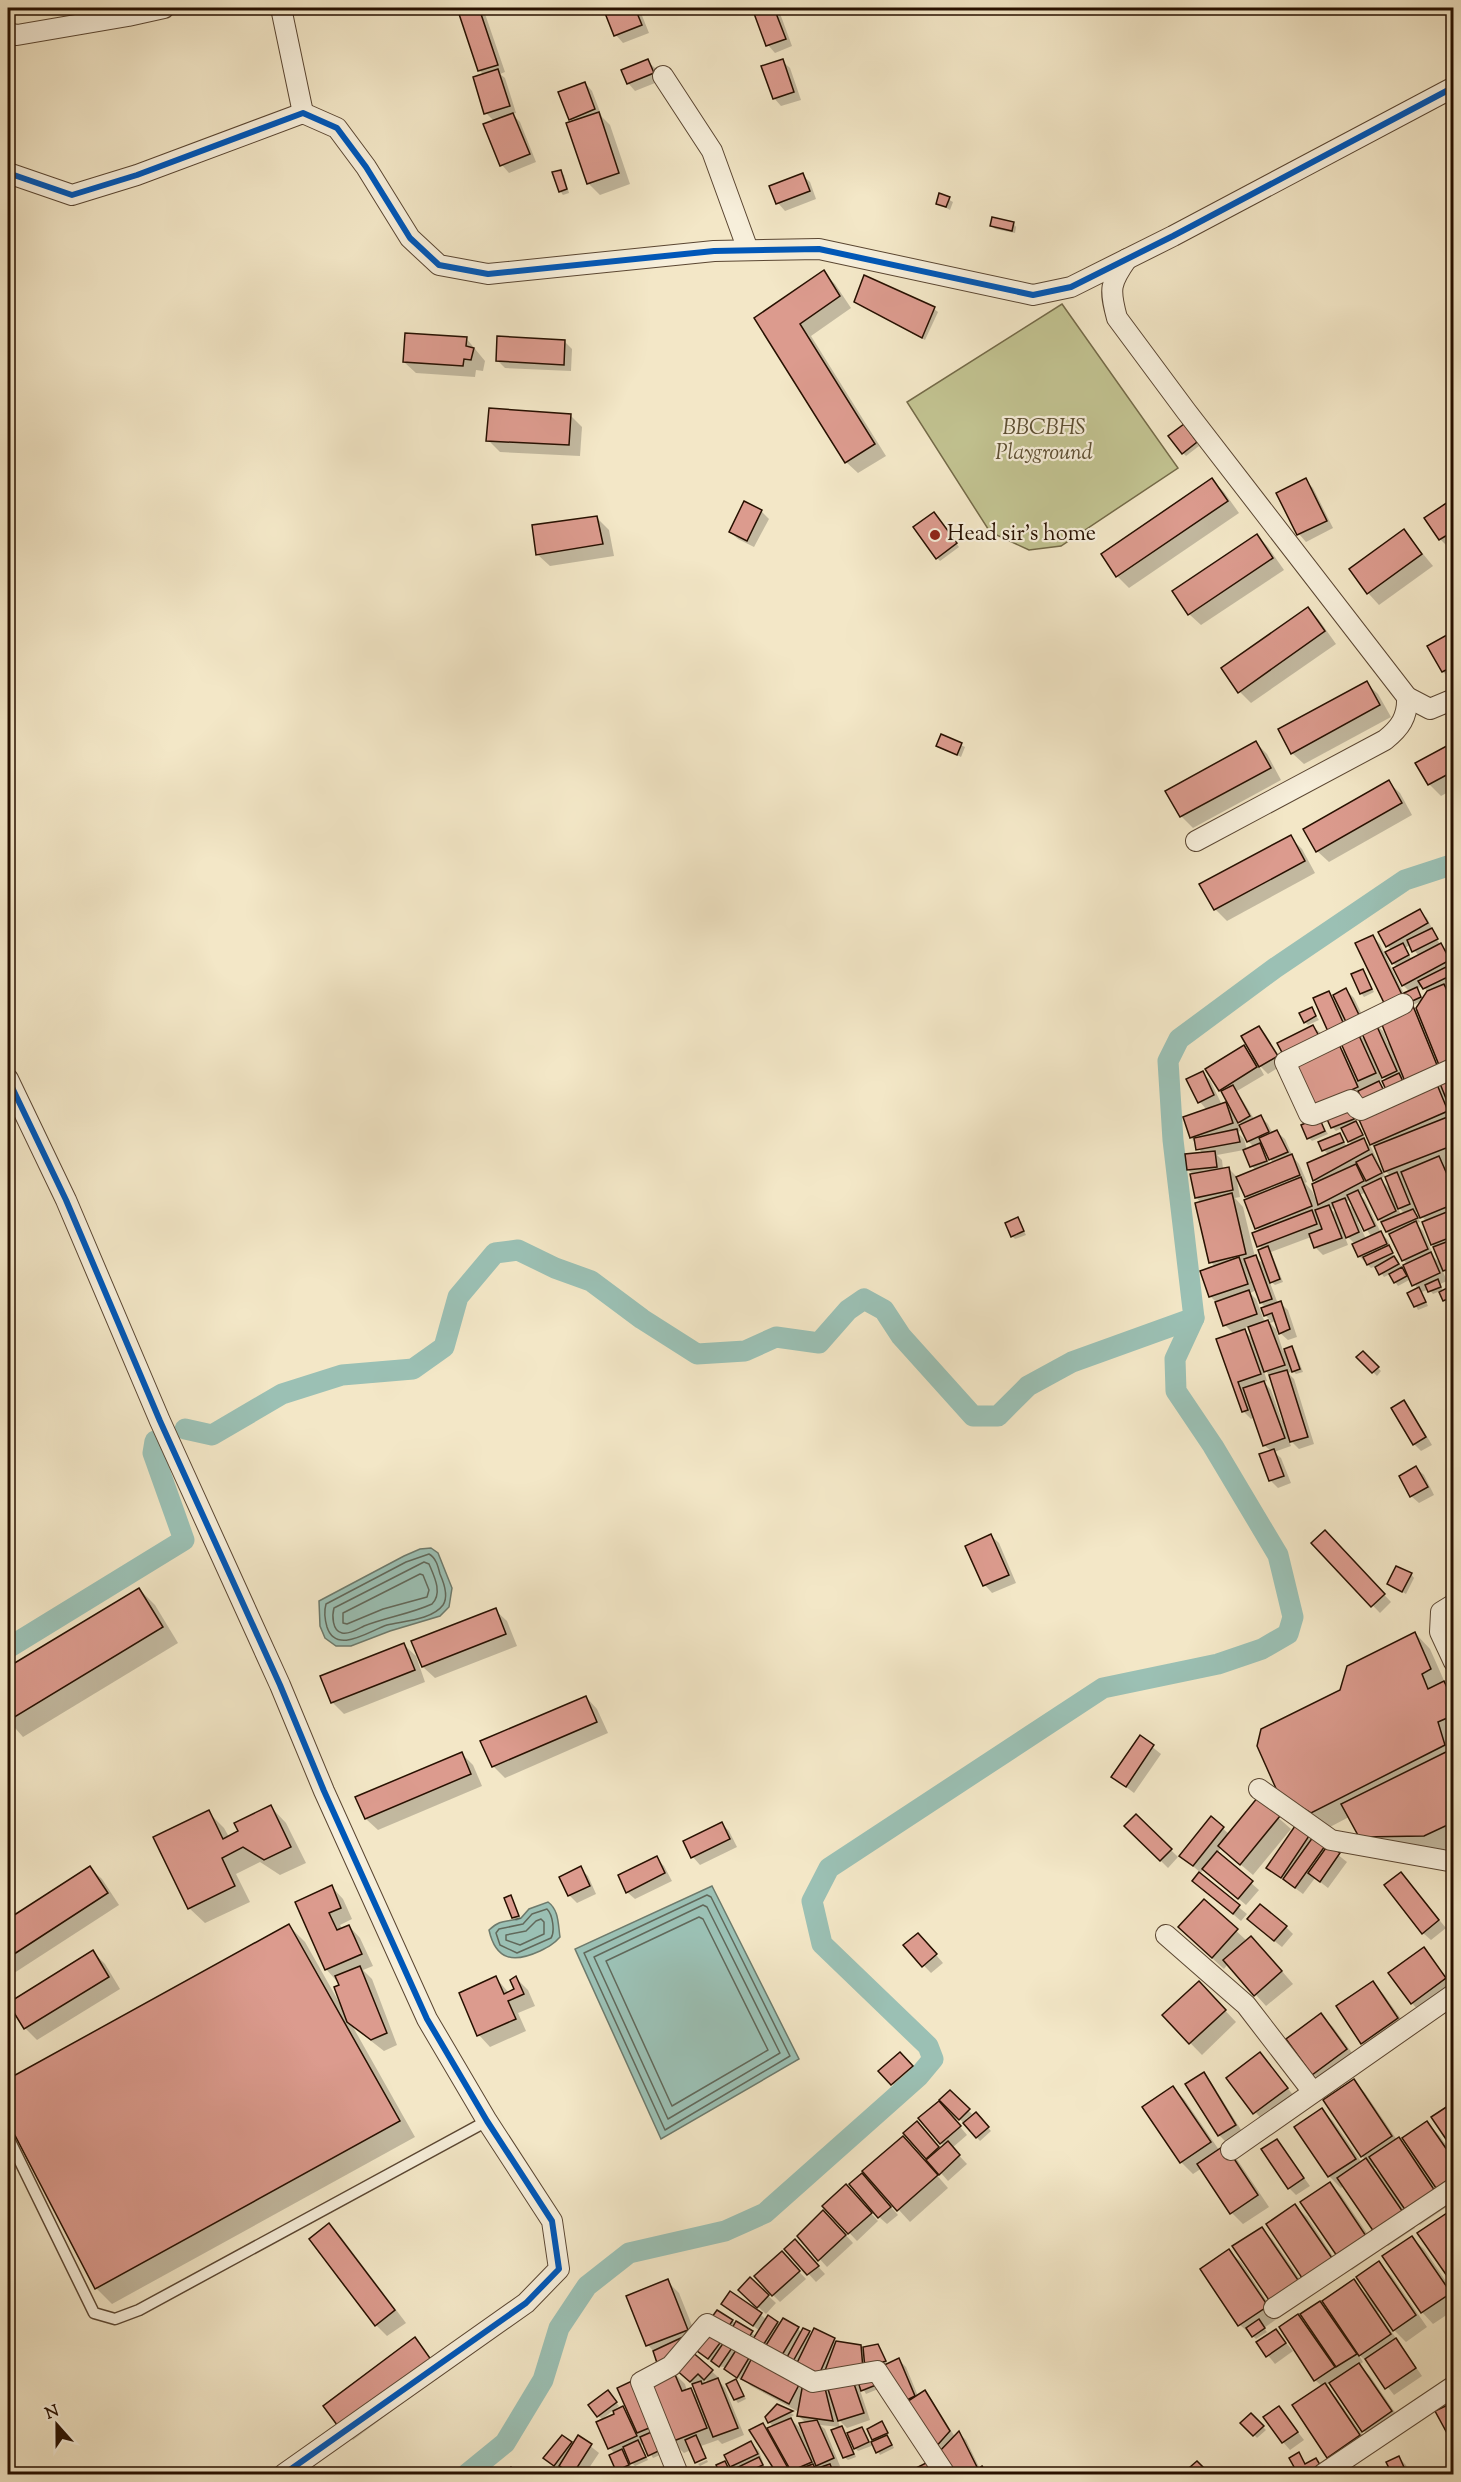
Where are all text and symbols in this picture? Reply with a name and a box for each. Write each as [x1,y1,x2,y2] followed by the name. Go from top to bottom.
[995,413,1093,470] park label: BBCBHS Playground
[947,519,1096,551] place label: Head sir's home
[928,528,942,542] marker: Head sir's home
[27,2395,87,2455] north arrow
[42,2400,63,2426] text: N

